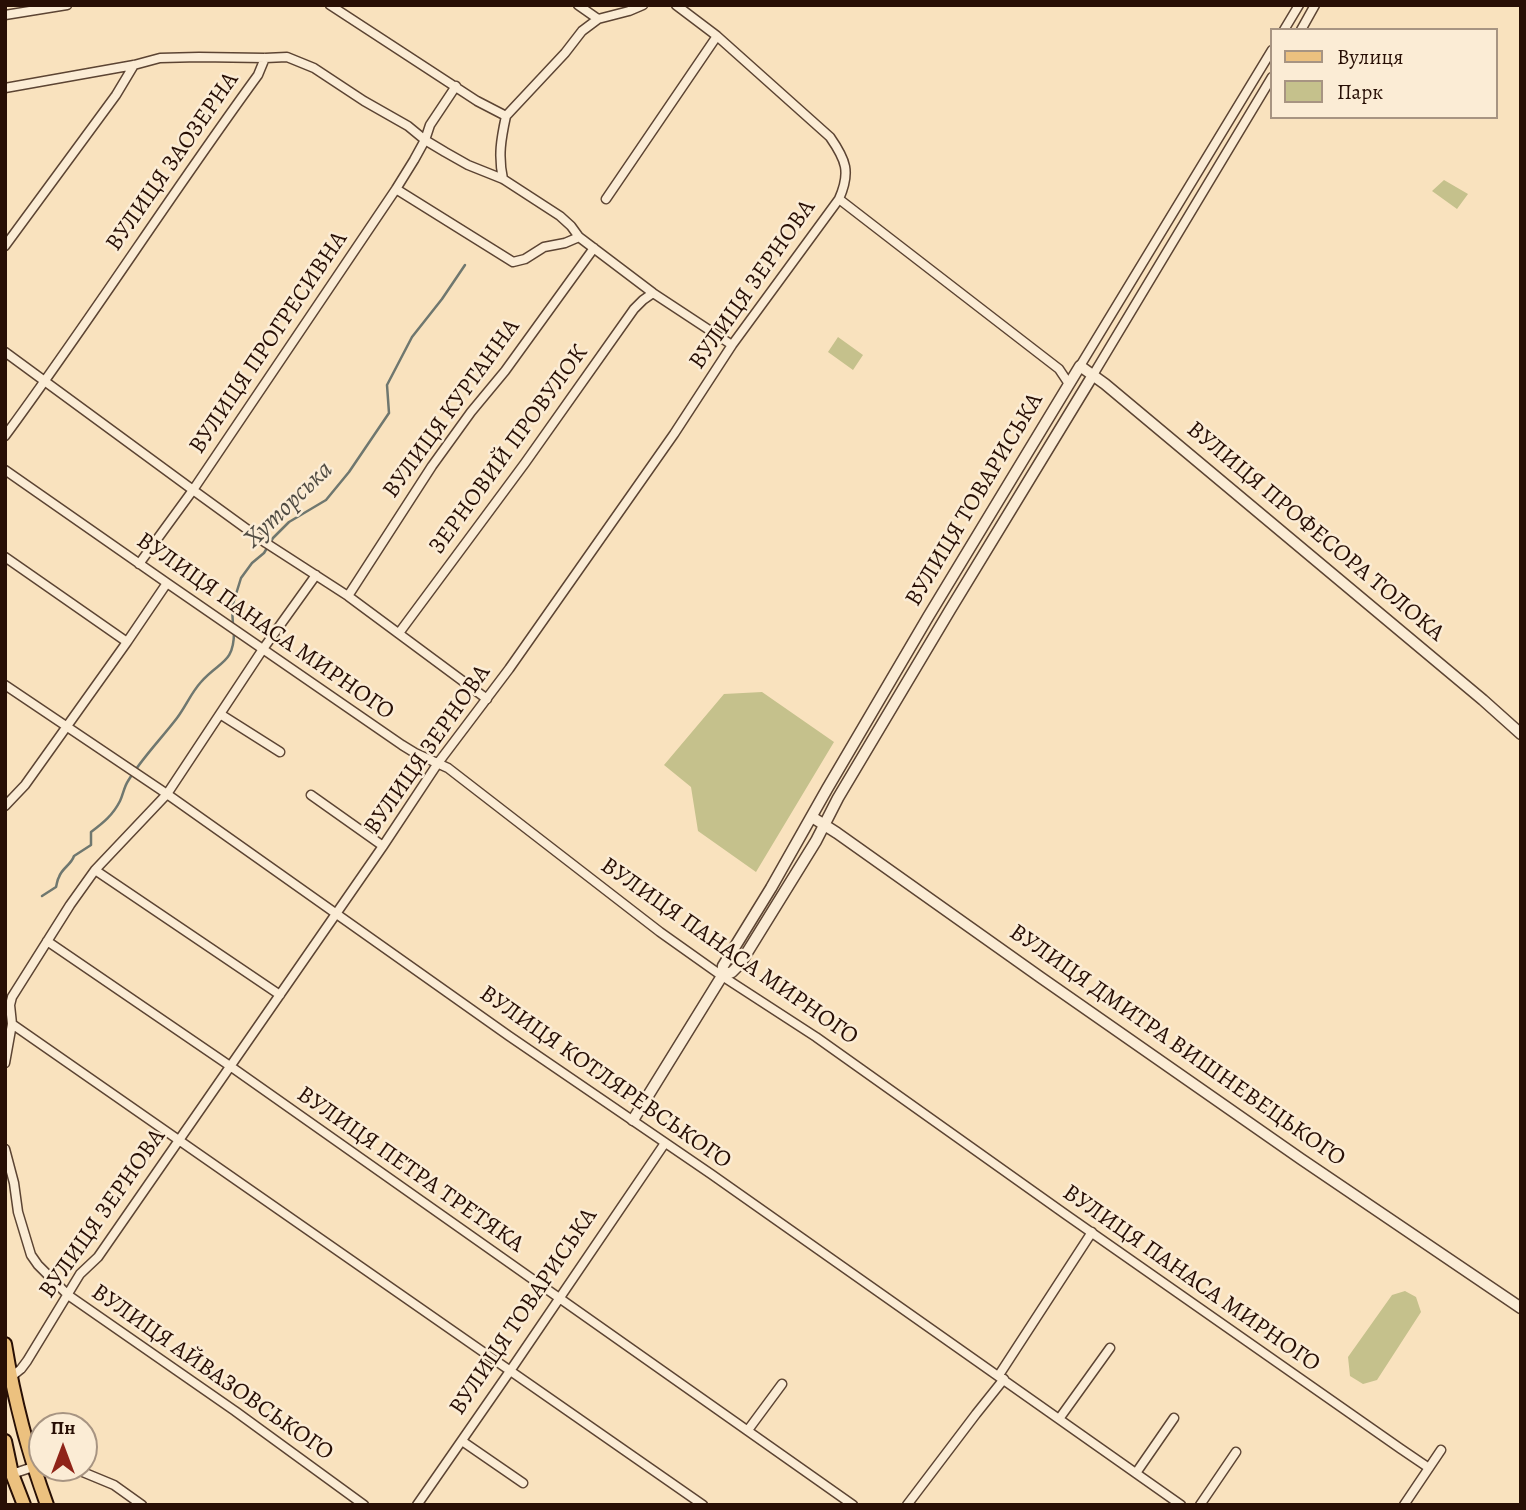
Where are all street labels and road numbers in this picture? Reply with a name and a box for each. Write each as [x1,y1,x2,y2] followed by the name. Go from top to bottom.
[100,67,246,257] street label: ВУЛИЦЯ ЗАОЗЕРНА
[684,195,822,375] street label: ВУЛИЦЯ ЗЕРНОВА
[184,226,354,460] street label: ВУЛИЦЯ ПРОГРЕСИВНА
[377,314,527,504] street label: ВУЛИЦЯ КУРГАННА
[423,340,595,560] street label: ЗЕРНОВИЙ ПРОВУЛОК
[900,388,1050,612] street label: ВУЛИЦЯ ТОВАРИСЬКА
[1180,416,1450,648] street label: ВУЛИЦЯ ПРОФЕСОРА ТОЛОКА
[131,527,399,727] street label: ВУЛИЦЯ ПАНАСА МИРНОГО
[359,660,497,840] street label: ВУЛИЦЯ ЗЕРНОВА
[595,852,863,1052] street label: ВУЛИЦЯ ПАНАСА МИРНОГО
[1004,919,1350,1173] street label: ВУЛИЦЯ ДМИТРА ВИШНЕВЕЦЬКОГО
[474,980,736,1176] street label: ВУЛИЦЯ КОТЛЯРЕВСЬКОГО
[291,1081,529,1259] street label: ВУЛИЦЯ ПЕТРА ТРЕТЯКА
[34,1124,172,1304] street label: ВУЛИЦЯ ЗЕРНОВА
[1057,1179,1325,1379] street label: ВУЛИЦЯ ПАНАСА МИРНОГО
[444,1203,604,1421] street label: ВУЛИЦЯ ТОВАРИСЬКА
[85,1278,339,1468] street label: ВУЛИЦЯ АЙВАЗОВСЬКОГО

